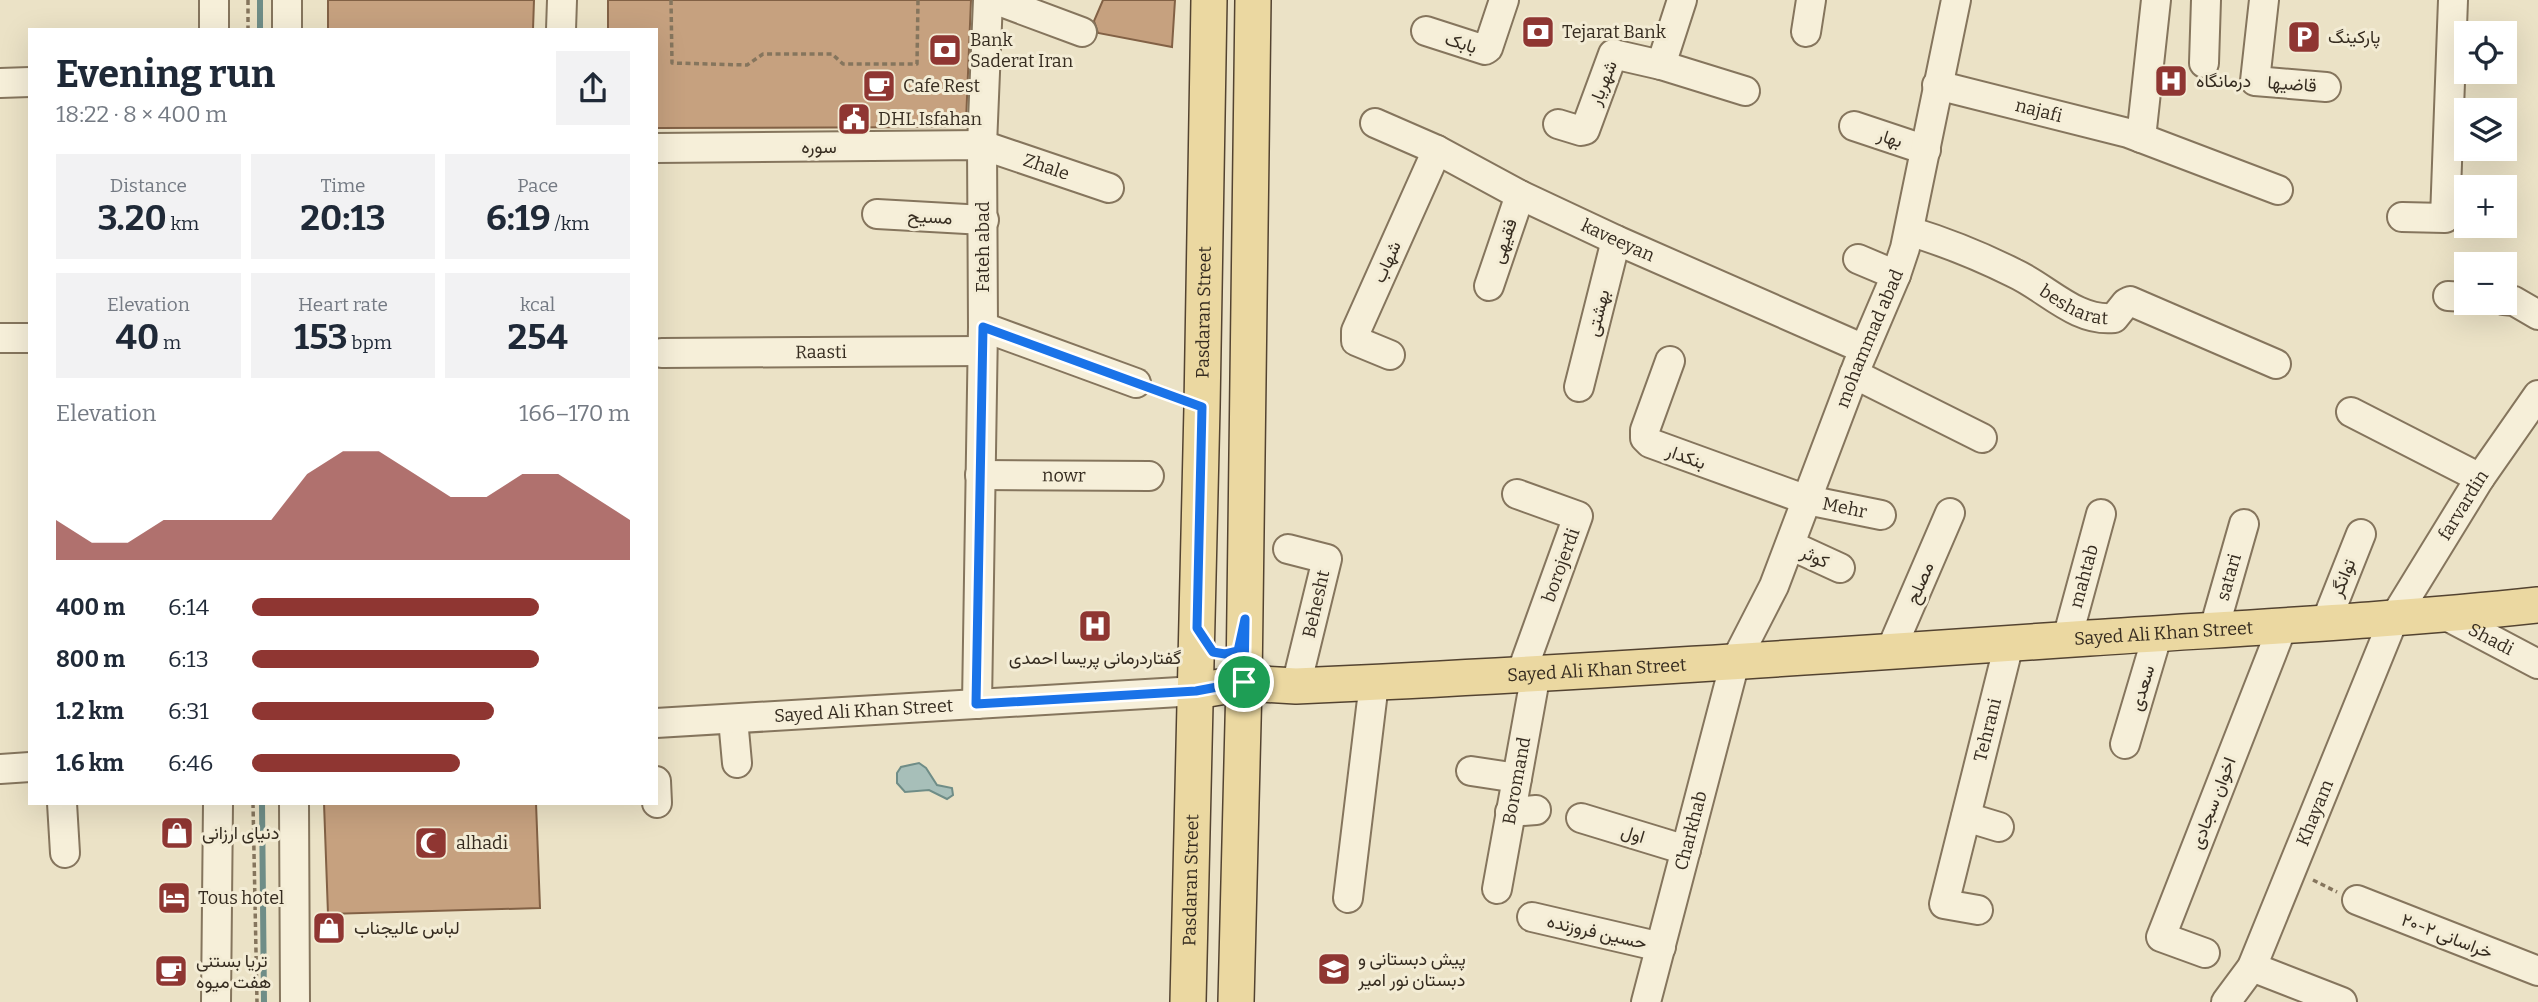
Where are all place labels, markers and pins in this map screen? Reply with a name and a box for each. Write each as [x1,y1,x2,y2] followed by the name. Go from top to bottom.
[1519,13,1557,51] bank icon: Tejarat Bank
[2285,18,2323,56] parking icon: پارکینگ
[1562,21,1667,43] place label: Tejarat Bank
[2328,26,2380,49] place label: پارکینگ
[970,29,1074,72] place label: Bank Saderat Iran
[926,31,964,69] bank icon: Bank Saderat Iran
[2152,62,2190,100] hospital icon: درمانگاه
[860,67,898,105] cafe icon: Cafe Rest
[2196,70,2251,92] place label: درمانگاه
[903,75,981,97] place label: Cafe Rest
[835,100,873,138] public building icon: DHL Isfahan
[878,108,982,130] place label: DHL Isfahan
[1076,607,1114,645] hospital icon: گفتاردرمانی پریسا احمدی
[1009,647,1181,670] place label: گفتاردرمانی پریسا احمدی
[1214,652,1274,712] pin
[158,814,196,852] shop icon: دنیای ارزانی
[202,822,279,844] place label: دنیای ارزانی
[412,824,450,862] mosque icon: alhadi
[456,832,508,854] place label: alhadi
[155,879,193,917] hotel icon: Tous hotel
[198,887,284,909] place label: Tous hotel
[310,909,348,947] shop icon: لباس عالیجناب
[354,917,460,939] place label: لباس عالیجناب
[1357,948,1466,991] place label: پیش دبستانی و دبستان نور امیر
[196,950,271,993] place label: تریا بستنی هفت میوه
[1315,950,1353,988] school or university icon: پیش دبستانی و دبستان نور امیر
[152,952,190,990] cafe icon: تریا بستنی هفت میوه

